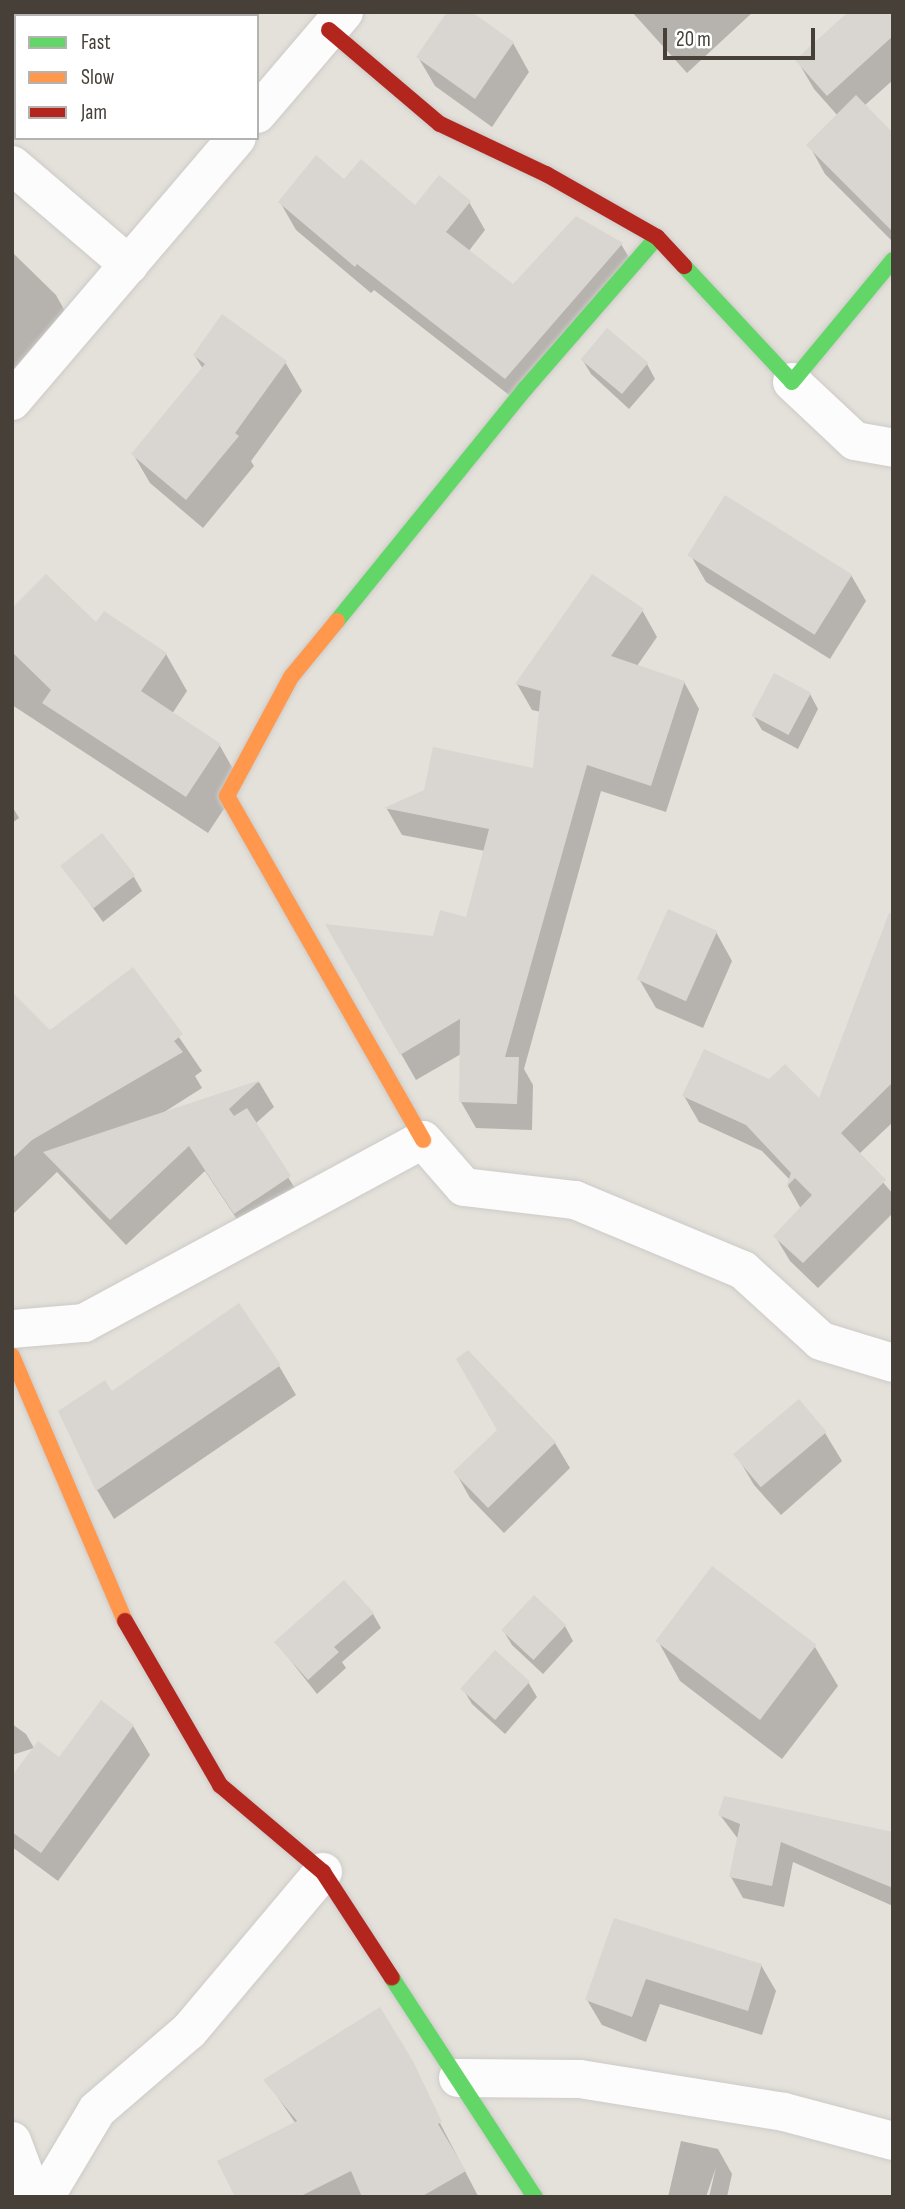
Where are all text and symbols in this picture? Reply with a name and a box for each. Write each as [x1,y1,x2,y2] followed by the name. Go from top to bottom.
[14,14,259,140] legend
[667,14,819,58] scale bar
[676,27,711,52] text: 20 m
[81,30,111,55] text: Fast
[81,65,114,90] text: Slow
[81,100,107,125] text: Jam

